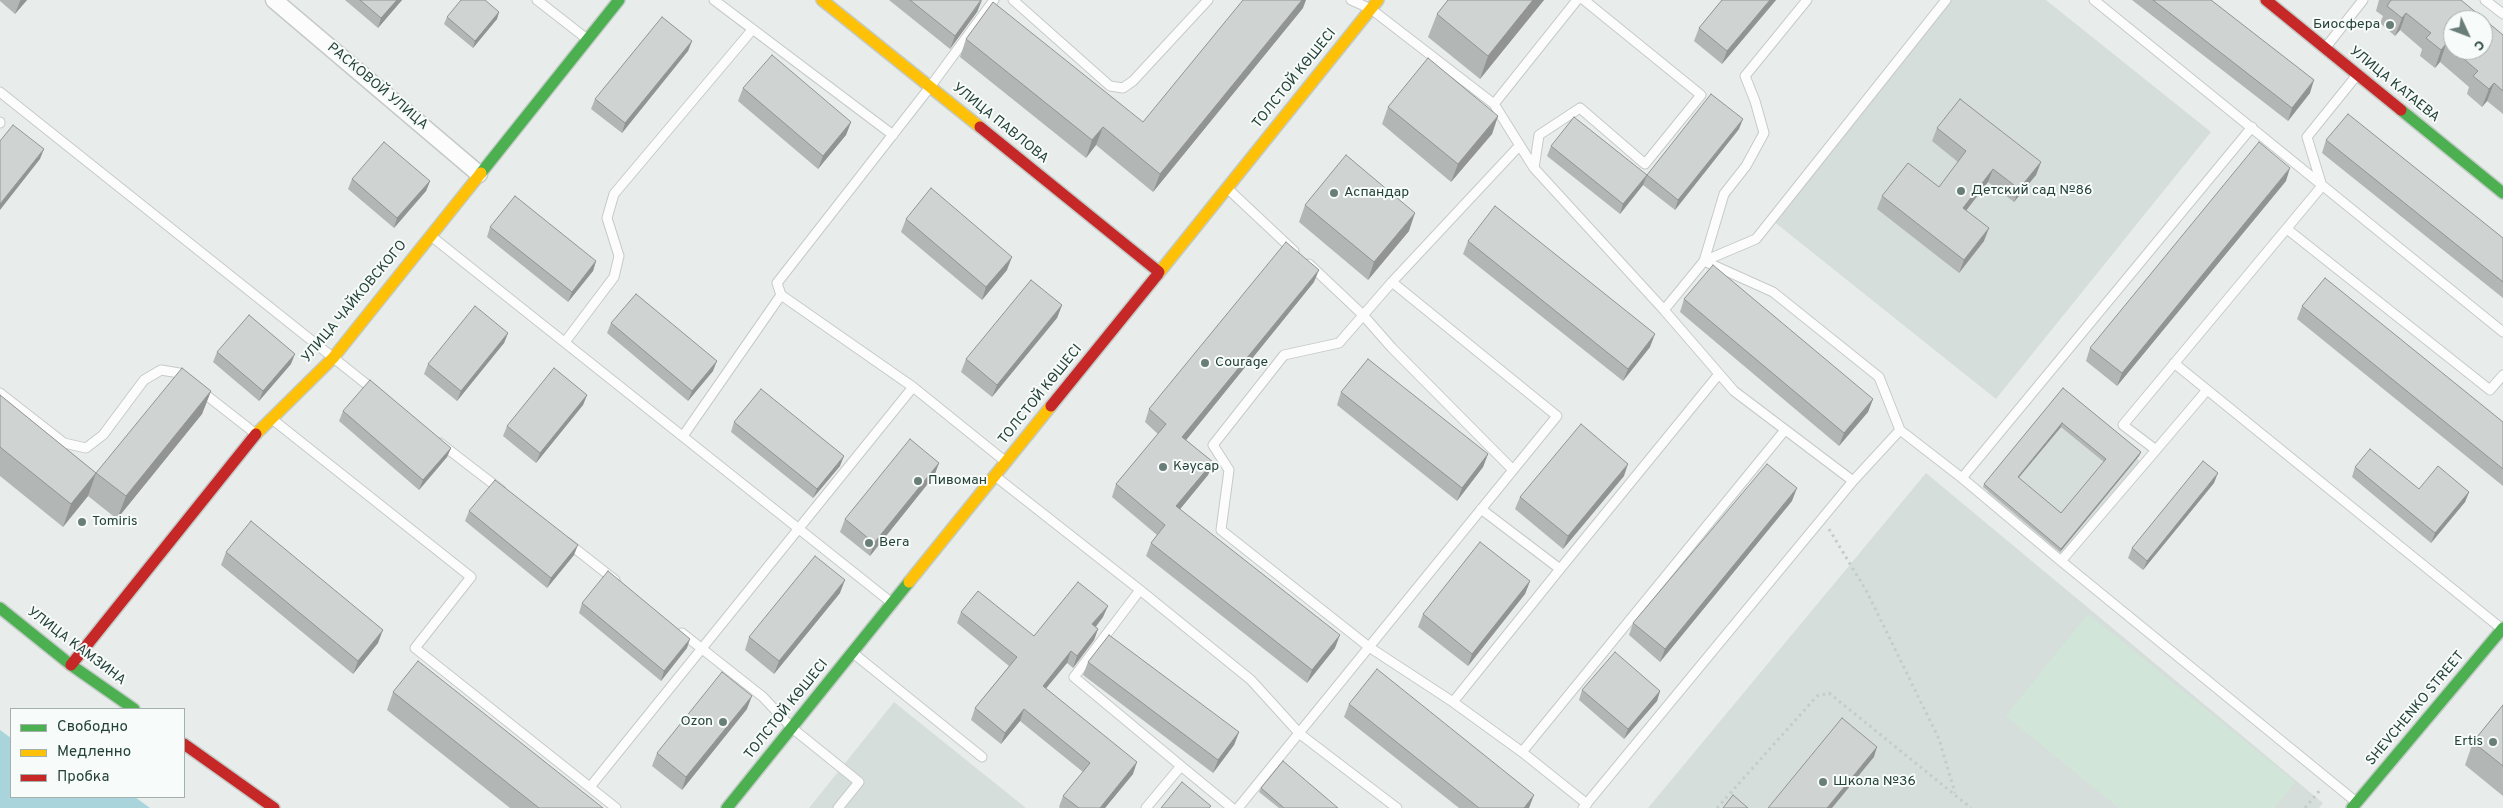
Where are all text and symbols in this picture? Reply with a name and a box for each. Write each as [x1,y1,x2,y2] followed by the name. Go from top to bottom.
[2443,10,2493,60] north arrow
[2313,17,2380,33] place label: Биосфера
[2384,19,2396,31] marker: Биосфера
[1250,26,1340,132] street label: ТОЛСТОЙ КӨШЕСІ
[2469,36,2488,54] text: С
[323,40,431,134] street label: РАСКОВОЙ УЛИЦА
[2345,43,2443,127] street label: УЛИЦА КАТАЕВА
[949,80,1051,168] street label: УЛИЦА ПАВЛОВА
[1971,183,2092,199] place label: Детский сад №86
[1344,185,1409,201] place label: Аспандар
[1955,185,1967,197] marker: Детский сад №86
[1328,187,1340,199] marker: Аспандар
[299,237,411,367] street label: УЛИЦА ЧАЙКОВСКОГО
[996,342,1086,448] street label: ТОЛСТОЙ КӨШЕСІ
[1215,355,1268,371] place label: Courage
[1199,357,1211,369] marker: Courage
[1173,459,1219,475] place label: Кәусар
[1157,461,1169,473] marker: Кәусар
[928,473,987,489] place label: Пивоман
[912,475,924,487] marker: Пивоман
[92,514,138,530] place label: Tomiris
[76,516,88,528] marker: Tomiris
[879,535,909,551] place label: Вега
[863,537,875,549] marker: Вега
[23,604,129,690] street label: УЛИЦА КАМЗИНА
[2363,648,2469,770] street label: SHEVCHENKO STREET
[742,657,832,763] street label: ТОЛСТОЙ КӨШЕСІ
[10,708,185,798] legend
[680,714,713,730] place label: Ozon
[717,716,729,728] marker: Ozon
[57,718,128,737] text: Свободно
[2454,734,2483,750] place label: Ertis
[2487,736,2499,748] marker: Ertis
[57,743,131,762] text: Медленно
[57,768,109,787] text: Пробка
[1833,774,1916,790] place label: Школа №36
[1817,776,1829,788] marker: Школа №36

